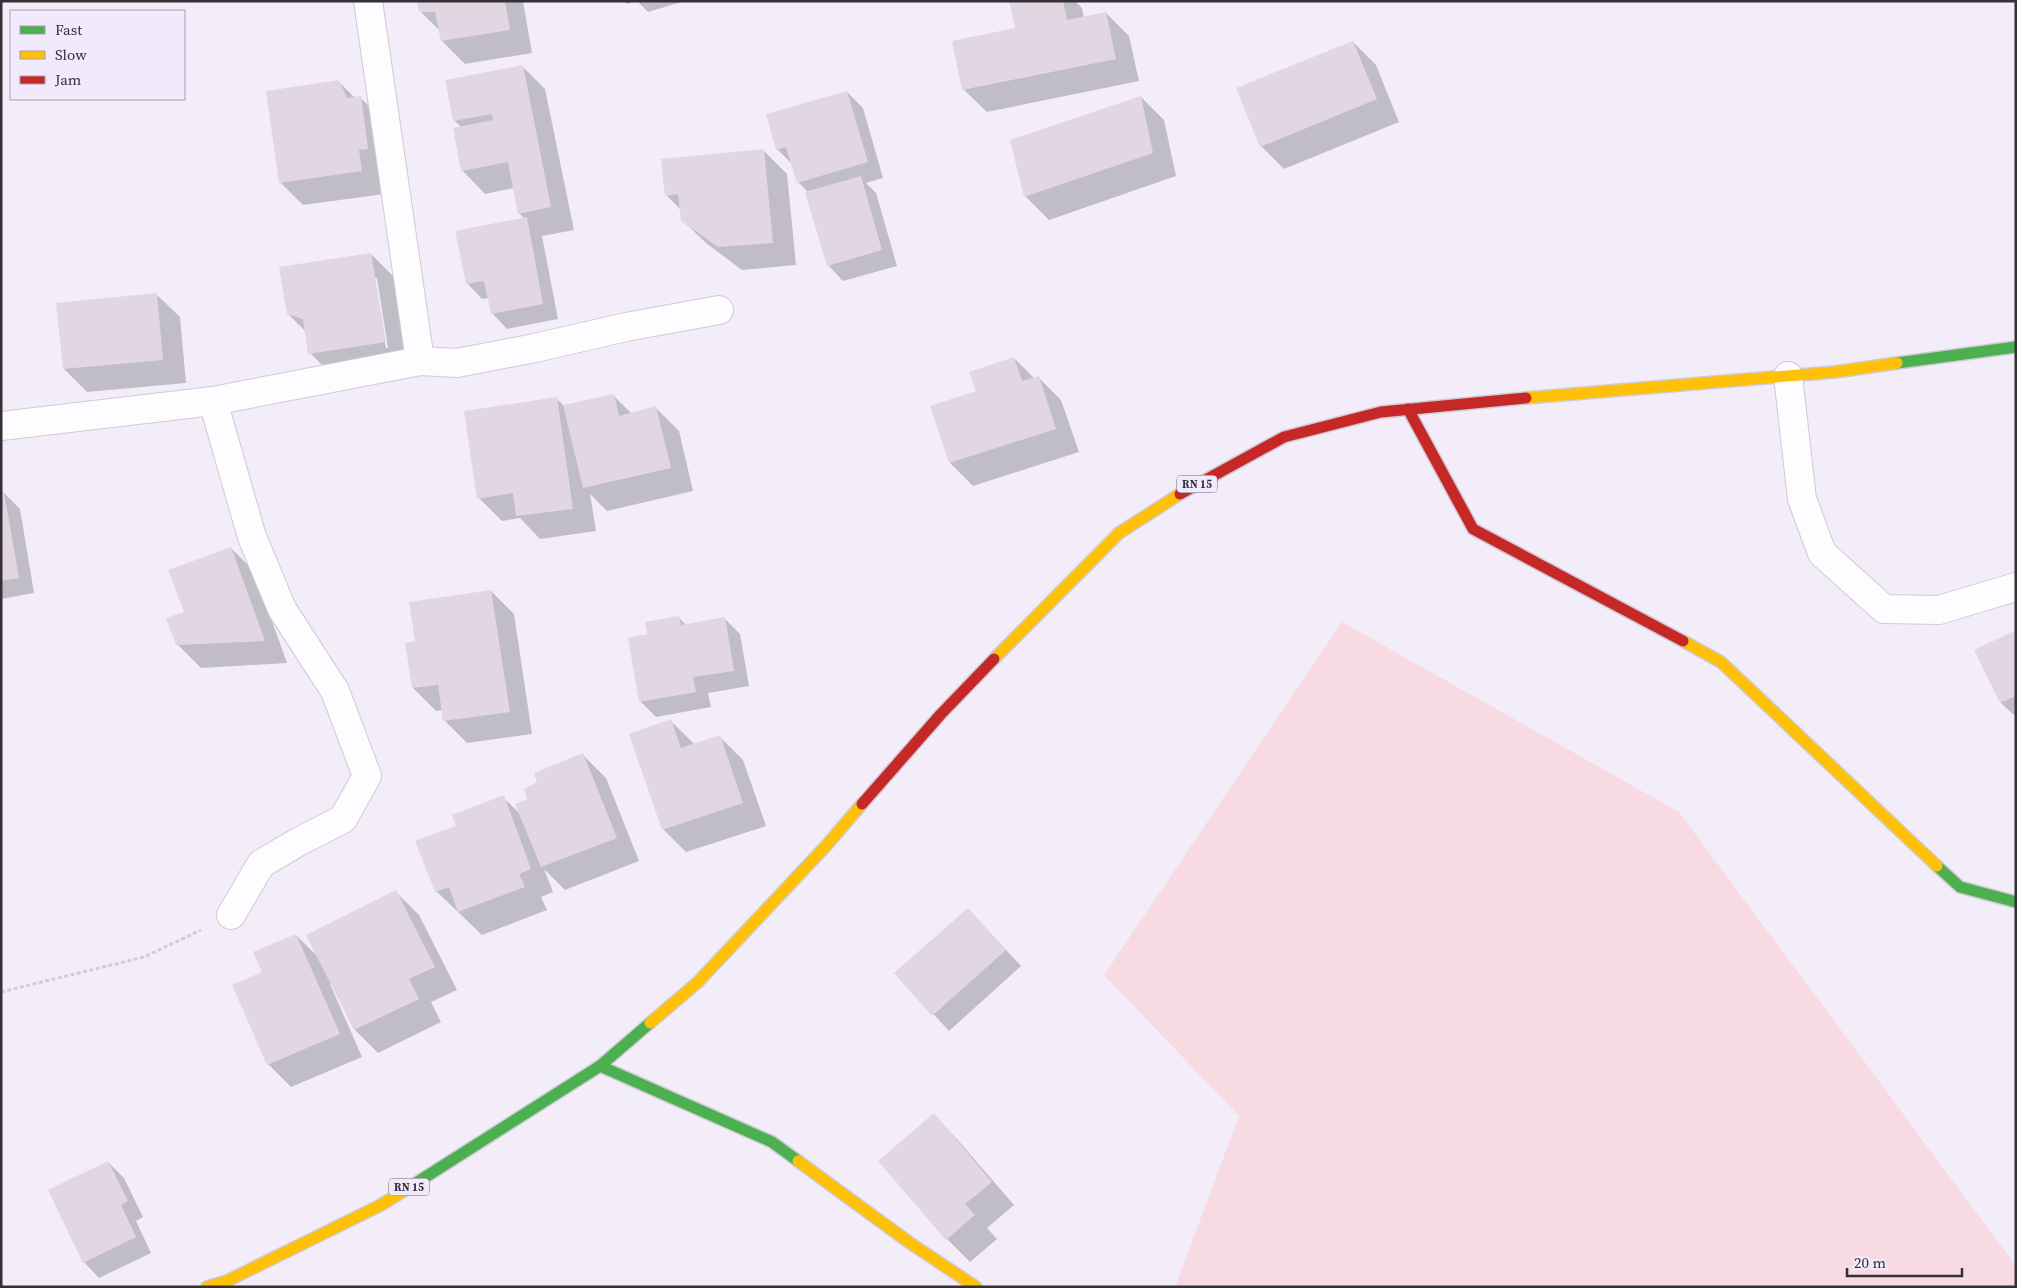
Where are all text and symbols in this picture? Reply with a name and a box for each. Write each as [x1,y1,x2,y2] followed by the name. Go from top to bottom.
[10,10,185,100] legend
[55,19,82,40] text: Fast
[55,44,87,65] text: Slow
[54,69,82,90] text: Jam
[1177,476,1217,492] road number: RN 15
[389,1178,429,1196] road number: RN 15
[1847,1246,1962,1278] scale bar
[1854,1252,1886,1273] text: 20 m

